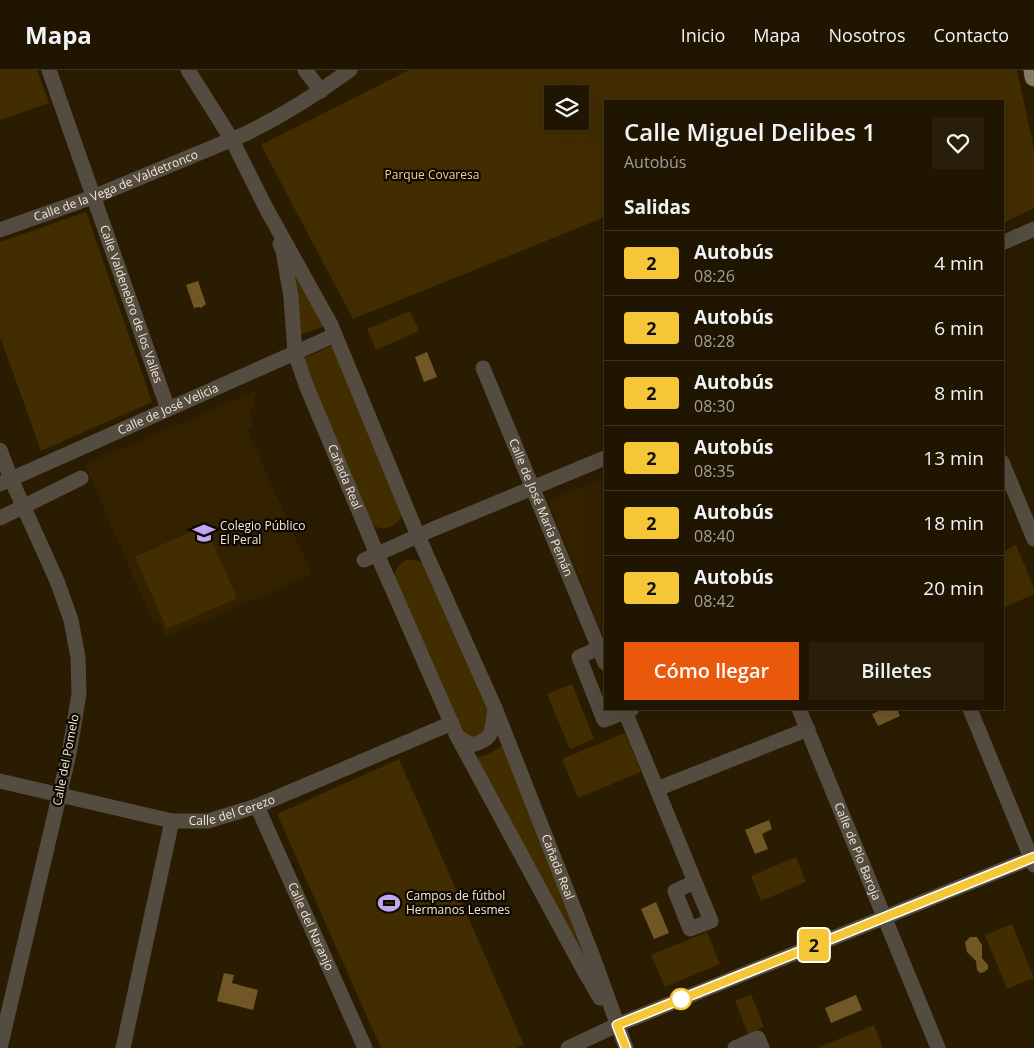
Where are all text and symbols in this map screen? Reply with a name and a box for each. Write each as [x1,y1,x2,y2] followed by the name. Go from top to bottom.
[25,18,92,51] text: Mapa
[681,23,725,47] text: Inicio
[753,23,801,47] text: Mapa
[829,23,906,47] text: Nosotros
[934,23,1009,47] text: Contacto
[544,85,589,130] map controls
[544,85,589,130] button: layers
[624,115,876,148] text: Calle Miguel Delibes 1
[932,117,984,169] button: heart
[31,145,200,225] street label: Calle de la Vega de Valdetronco
[624,151,686,173] text: Autobús
[385,166,479,183] park label: Parque Covaresa
[624,194,690,220] text: Salidas
[96,222,167,385] street label: Calle Valdenebro de los Valles
[694,239,774,265] text: Autobús
[934,250,984,276] text: 4 min
[646,251,657,275] text: 2
[694,265,735,287] text: 08:26
[694,304,774,330] text: Autobús
[934,315,984,341] text: 6 min
[646,316,657,340] text: 2
[694,330,735,352] text: 08:28
[694,369,774,395] text: Autobús
[115,379,221,439] street label: Calle de José Velicia
[934,380,984,406] text: 8 min
[646,381,657,405] text: 2
[694,395,735,417] text: 08:30
[694,434,774,460] text: Autobús
[505,436,577,579] street label: Calle de José María Pemán
[324,442,366,512] street label: Cañada Real
[923,445,984,471] text: 13 min
[646,446,657,470] text: 2
[694,460,735,482] text: 08:35
[694,499,774,525] text: Autobús
[923,510,984,536] text: 18 min
[646,511,657,535] text: 2
[220,517,305,548] place label: Colegio Público El Peral
[191,520,217,546] school or university icon: Colegio Público El Peral
[694,525,735,547] text: 08:40
[694,564,774,590] text: Autobús
[923,575,984,601] text: 20 min
[646,576,657,600] text: 2
[694,590,735,612] text: 08:42
[624,642,799,700] button: Cómo llegar
[809,642,984,700] button: Billetes
[48,713,83,807] street label: Calle del Pomelo
[189,790,277,829] street label: Calle del Cerezo
[830,800,886,903] street label: Calle de Pío Baroja
[537,831,579,902] street label: Cañada Real
[284,879,338,973] street label: Calle del Naranjo
[406,887,510,918] place label: Campos de fútbol Hermanos Lesmes
[376,890,402,916] sports icon: Campos de fútbol Hermanos Lesmes
[798,929,830,961] line badge: 2
[809,933,819,957] text: 2
[670,988,692,1010] unlabelled marker

